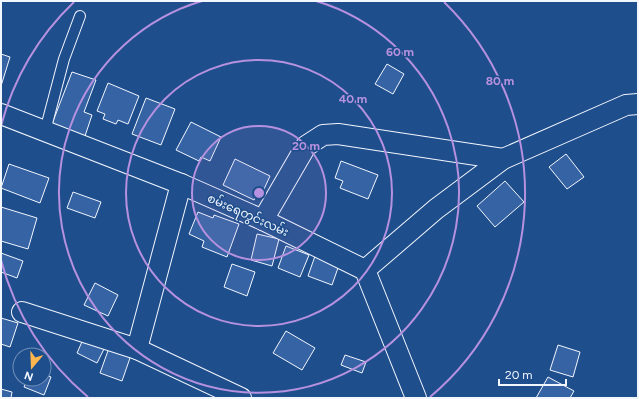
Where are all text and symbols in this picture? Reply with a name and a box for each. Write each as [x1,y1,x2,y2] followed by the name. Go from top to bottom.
[386,45,414,59] text: 60 m
[486,74,514,88] text: 80 m
[339,92,367,106] text: 40 m
[292,139,320,153] text: 20 m
[252,186,266,200] centre of rings
[204,189,292,242] street label: စမ်းရေတွင်းလမ်း
[12,347,52,387] north arrow
[499,361,566,387] scale bar
[23,368,35,384] text: N
[505,368,533,382] text: 20 m

